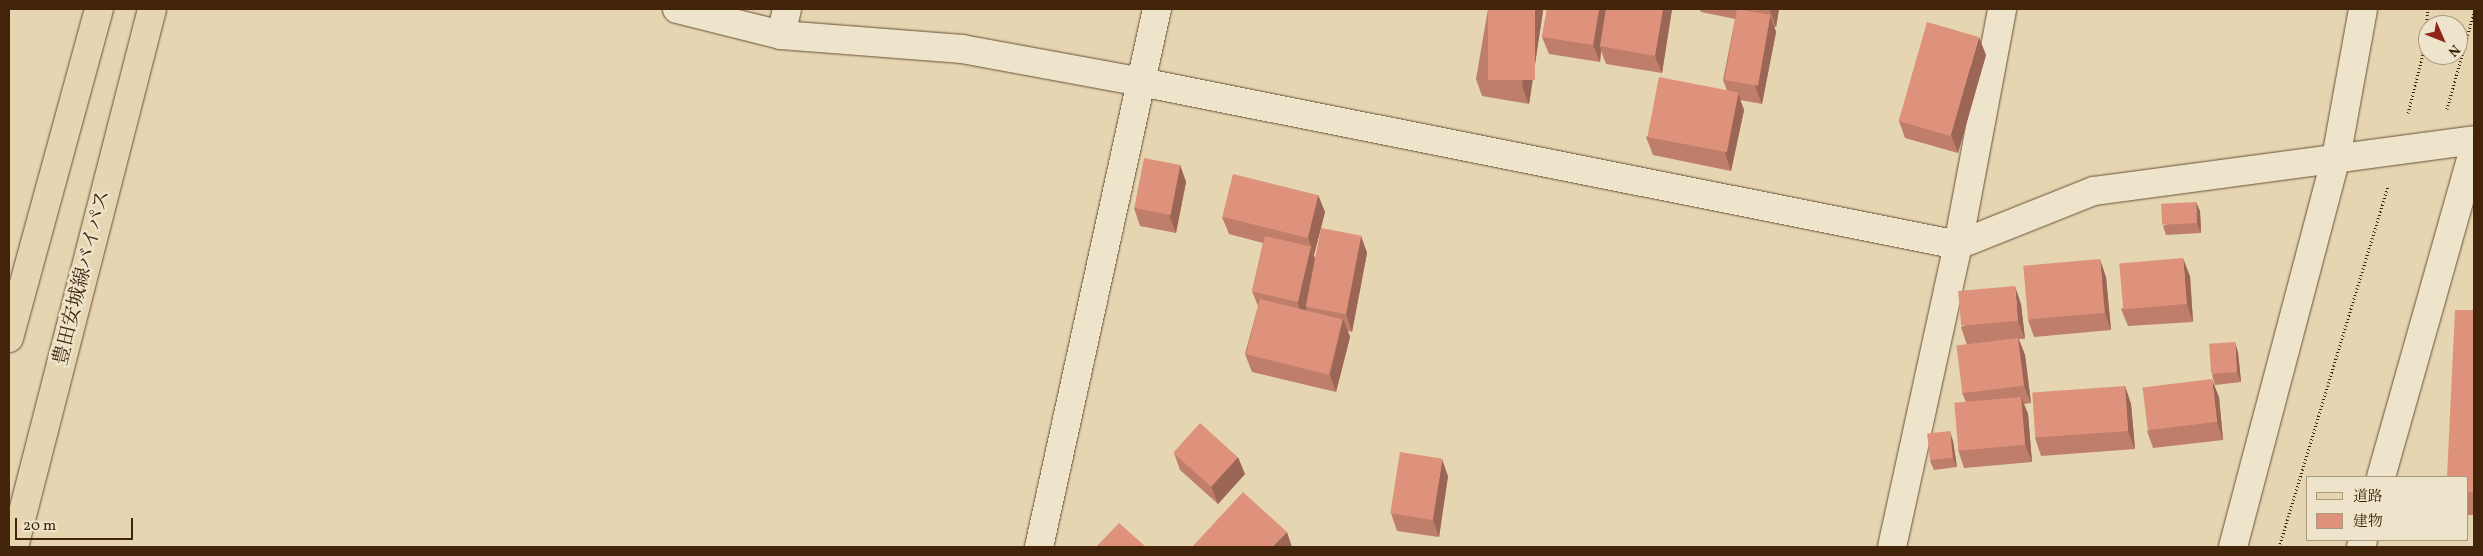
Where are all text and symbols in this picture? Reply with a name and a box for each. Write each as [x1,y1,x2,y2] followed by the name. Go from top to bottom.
[2418,15,2468,65] north arrow
[2443,40,2464,60] text: N
[50,188,116,368] street label: 豊田安城線バイパス
[2306,476,2468,541] legend
[2353,487,2383,508] text: 道路
[18,508,135,540] scale bar
[2353,512,2383,533] text: 建物
[23,516,56,537] text: 20 m

